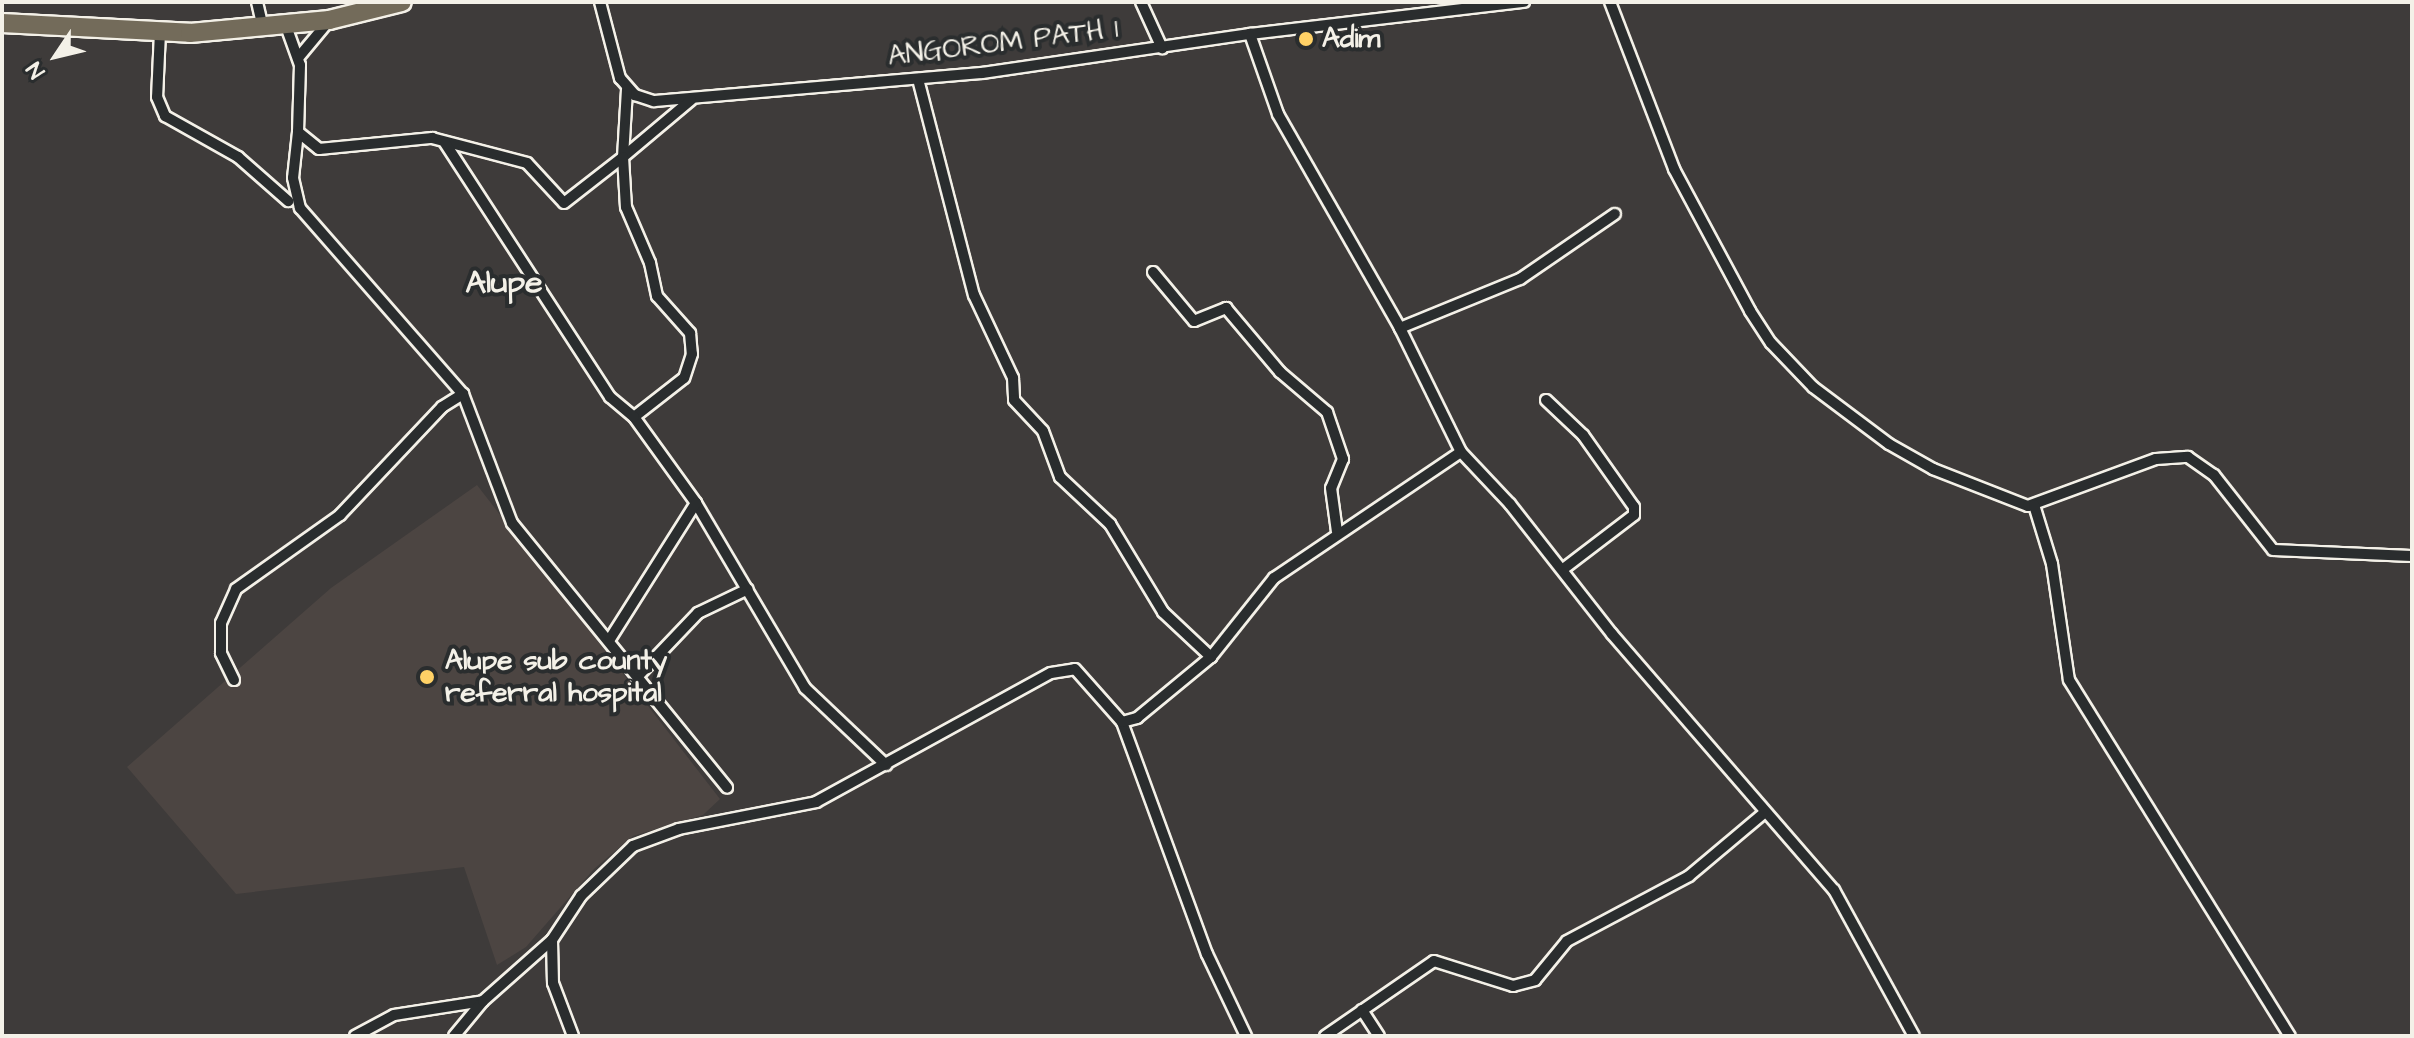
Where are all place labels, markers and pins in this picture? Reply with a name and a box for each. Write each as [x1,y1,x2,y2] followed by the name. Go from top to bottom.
[1322,22,1380,56] place label: Adim
[1297,30,1315,48] marker: Adim
[445,644,667,710] place label: Alupe sub county referral hospital
[416,666,438,688] marker: Alupe sub county referral hospital

